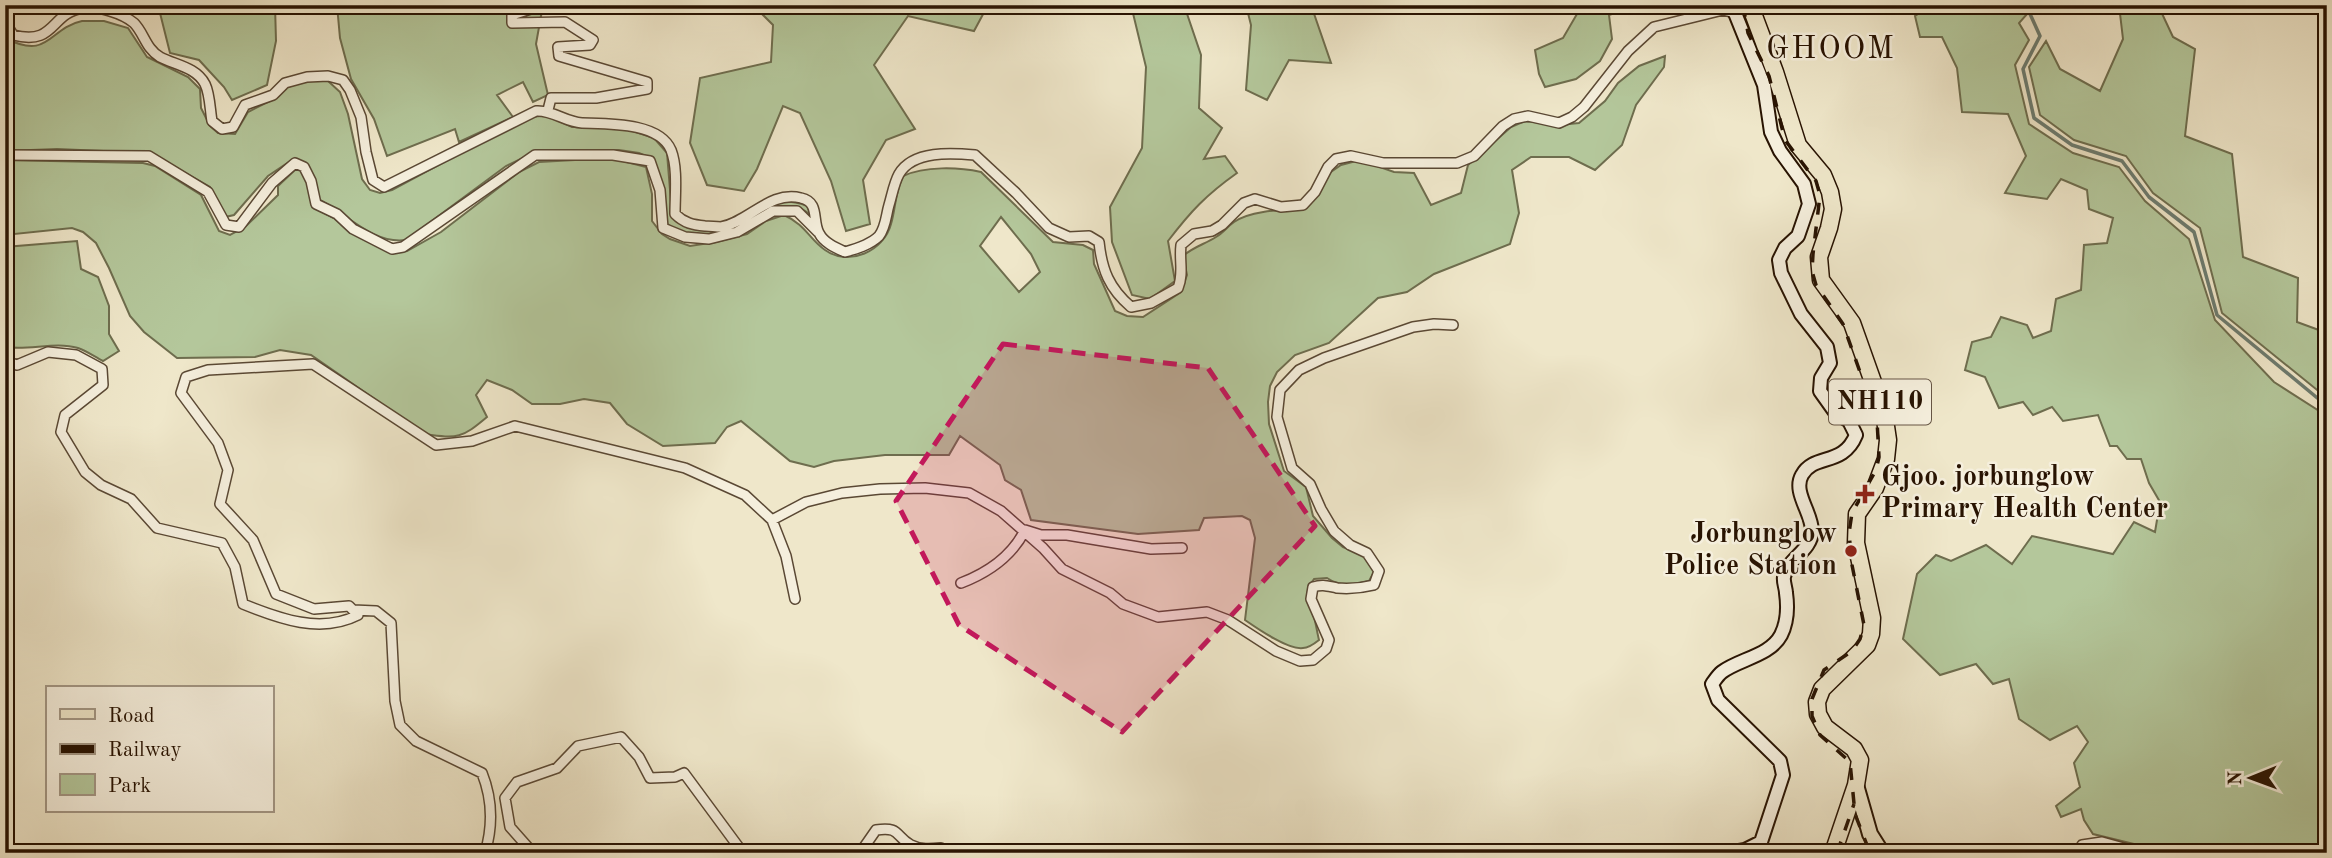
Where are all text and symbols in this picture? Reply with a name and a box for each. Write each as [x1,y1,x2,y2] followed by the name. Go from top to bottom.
[1766,34,1896,66] district label: GHOOM
[1829,380,1931,424] road number: NH110
[1881,464,2168,524] place label: Gjoo. jorbunglow Primary Health Center
[1855,484,1875,504] marker: Gjoo. jorbunglow Primary Health Center
[1664,521,1837,581] place label: Jorbunglow Police Station
[1843,543,1859,559] marker: Jorbunglow Police Station
[46,686,273,812] legend
[108,706,155,727] text: Road
[108,740,182,761] text: Railway
[2216,742,2286,812] north arrow
[2227,770,2246,786] text: N
[108,776,151,797] text: Park

